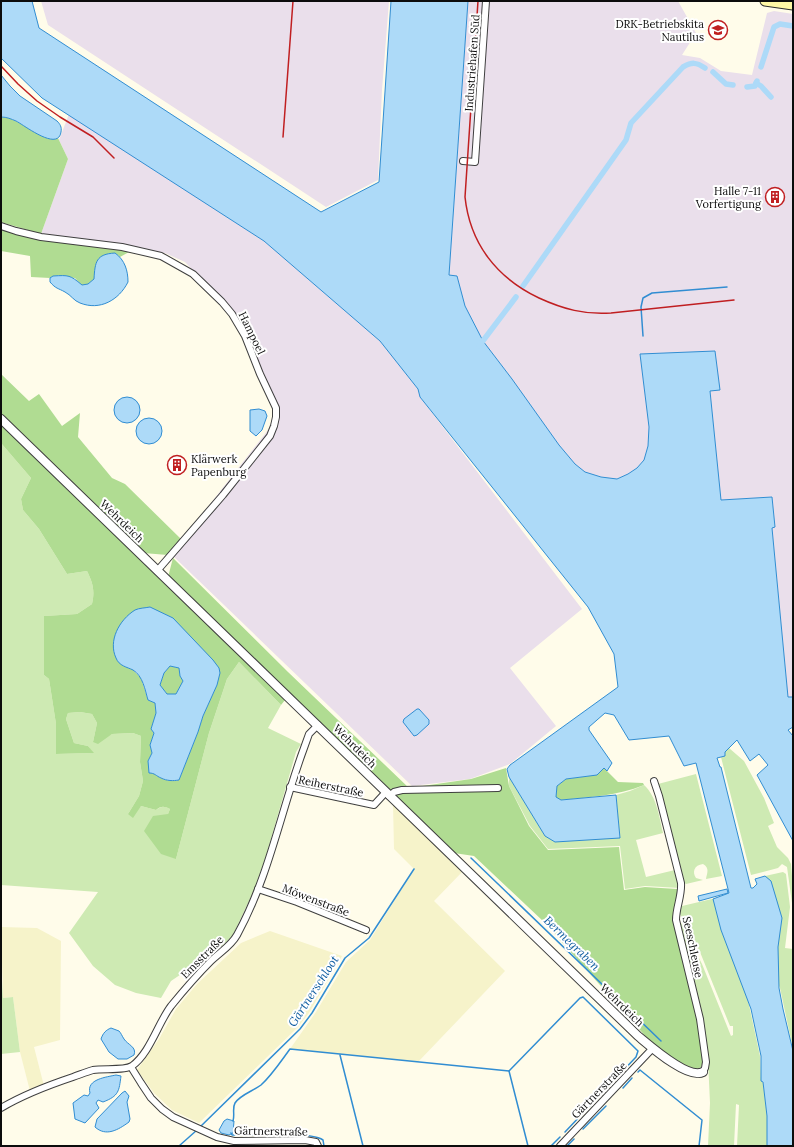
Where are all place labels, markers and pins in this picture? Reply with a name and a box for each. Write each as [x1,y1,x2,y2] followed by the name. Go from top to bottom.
[615,17,704,44] place label: DRK-Betriebskita Nautilus
[707,19,729,41] school or university icon: DRK-Betriebskita Nautilus
[695,184,762,211] place label: Halle 7-11 Vorfertigung
[764,186,786,208] building icon: Halle 7-11 Vorfertigung
[191,452,247,479] place label: Klärwerk Papenburg
[166,454,188,476] building icon: Klärwerk Papenburg

